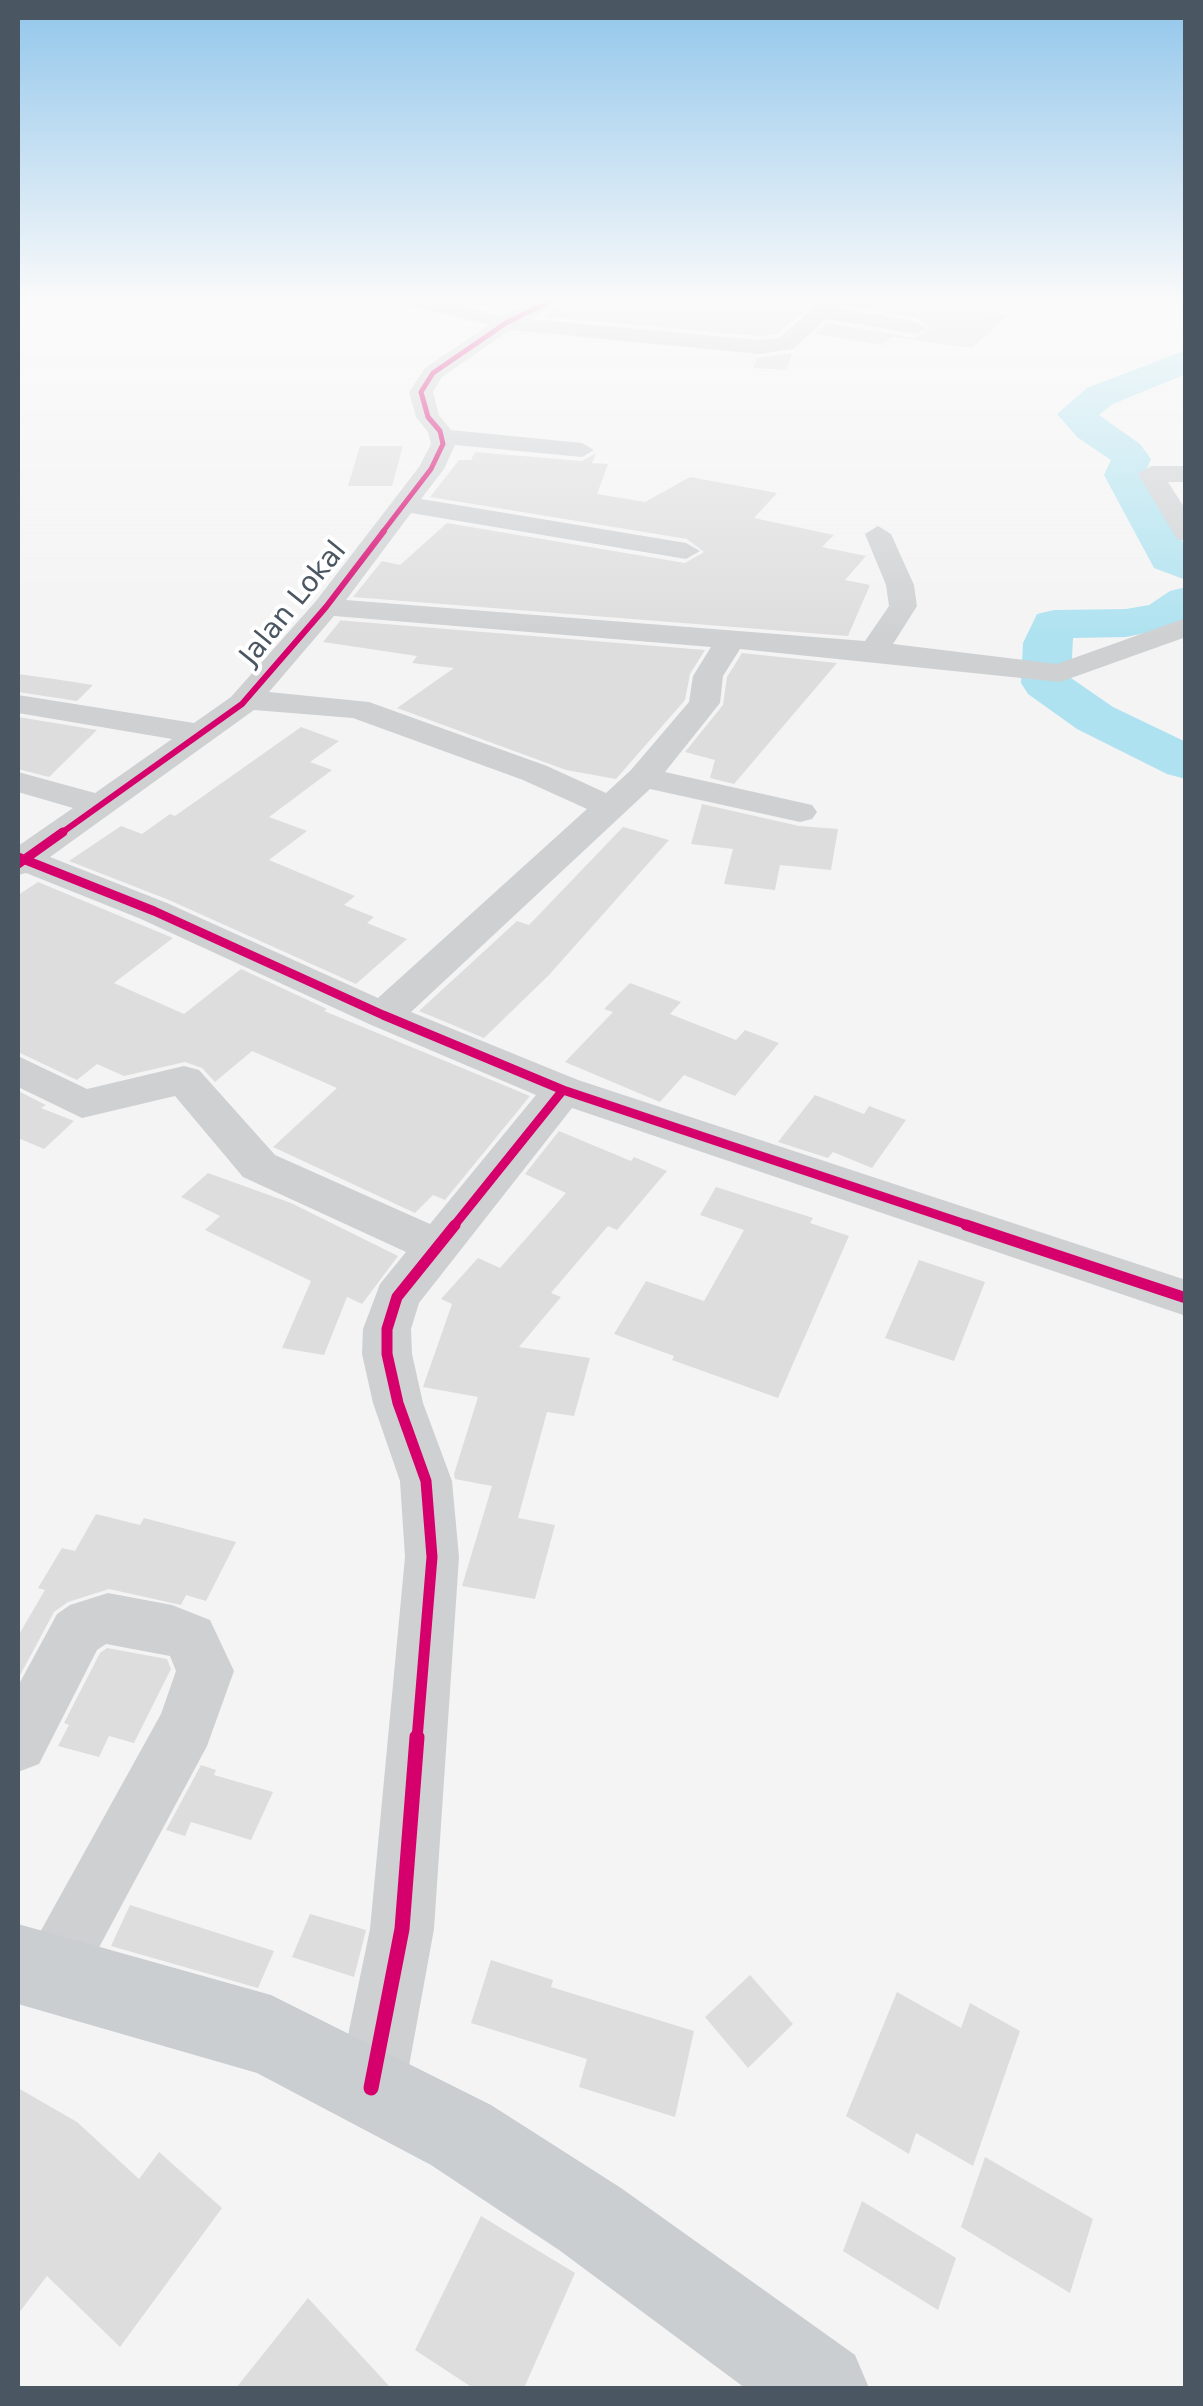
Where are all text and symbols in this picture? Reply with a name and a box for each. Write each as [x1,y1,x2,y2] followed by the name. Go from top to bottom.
[234,535,354,673] street label: Jalan Lokal

